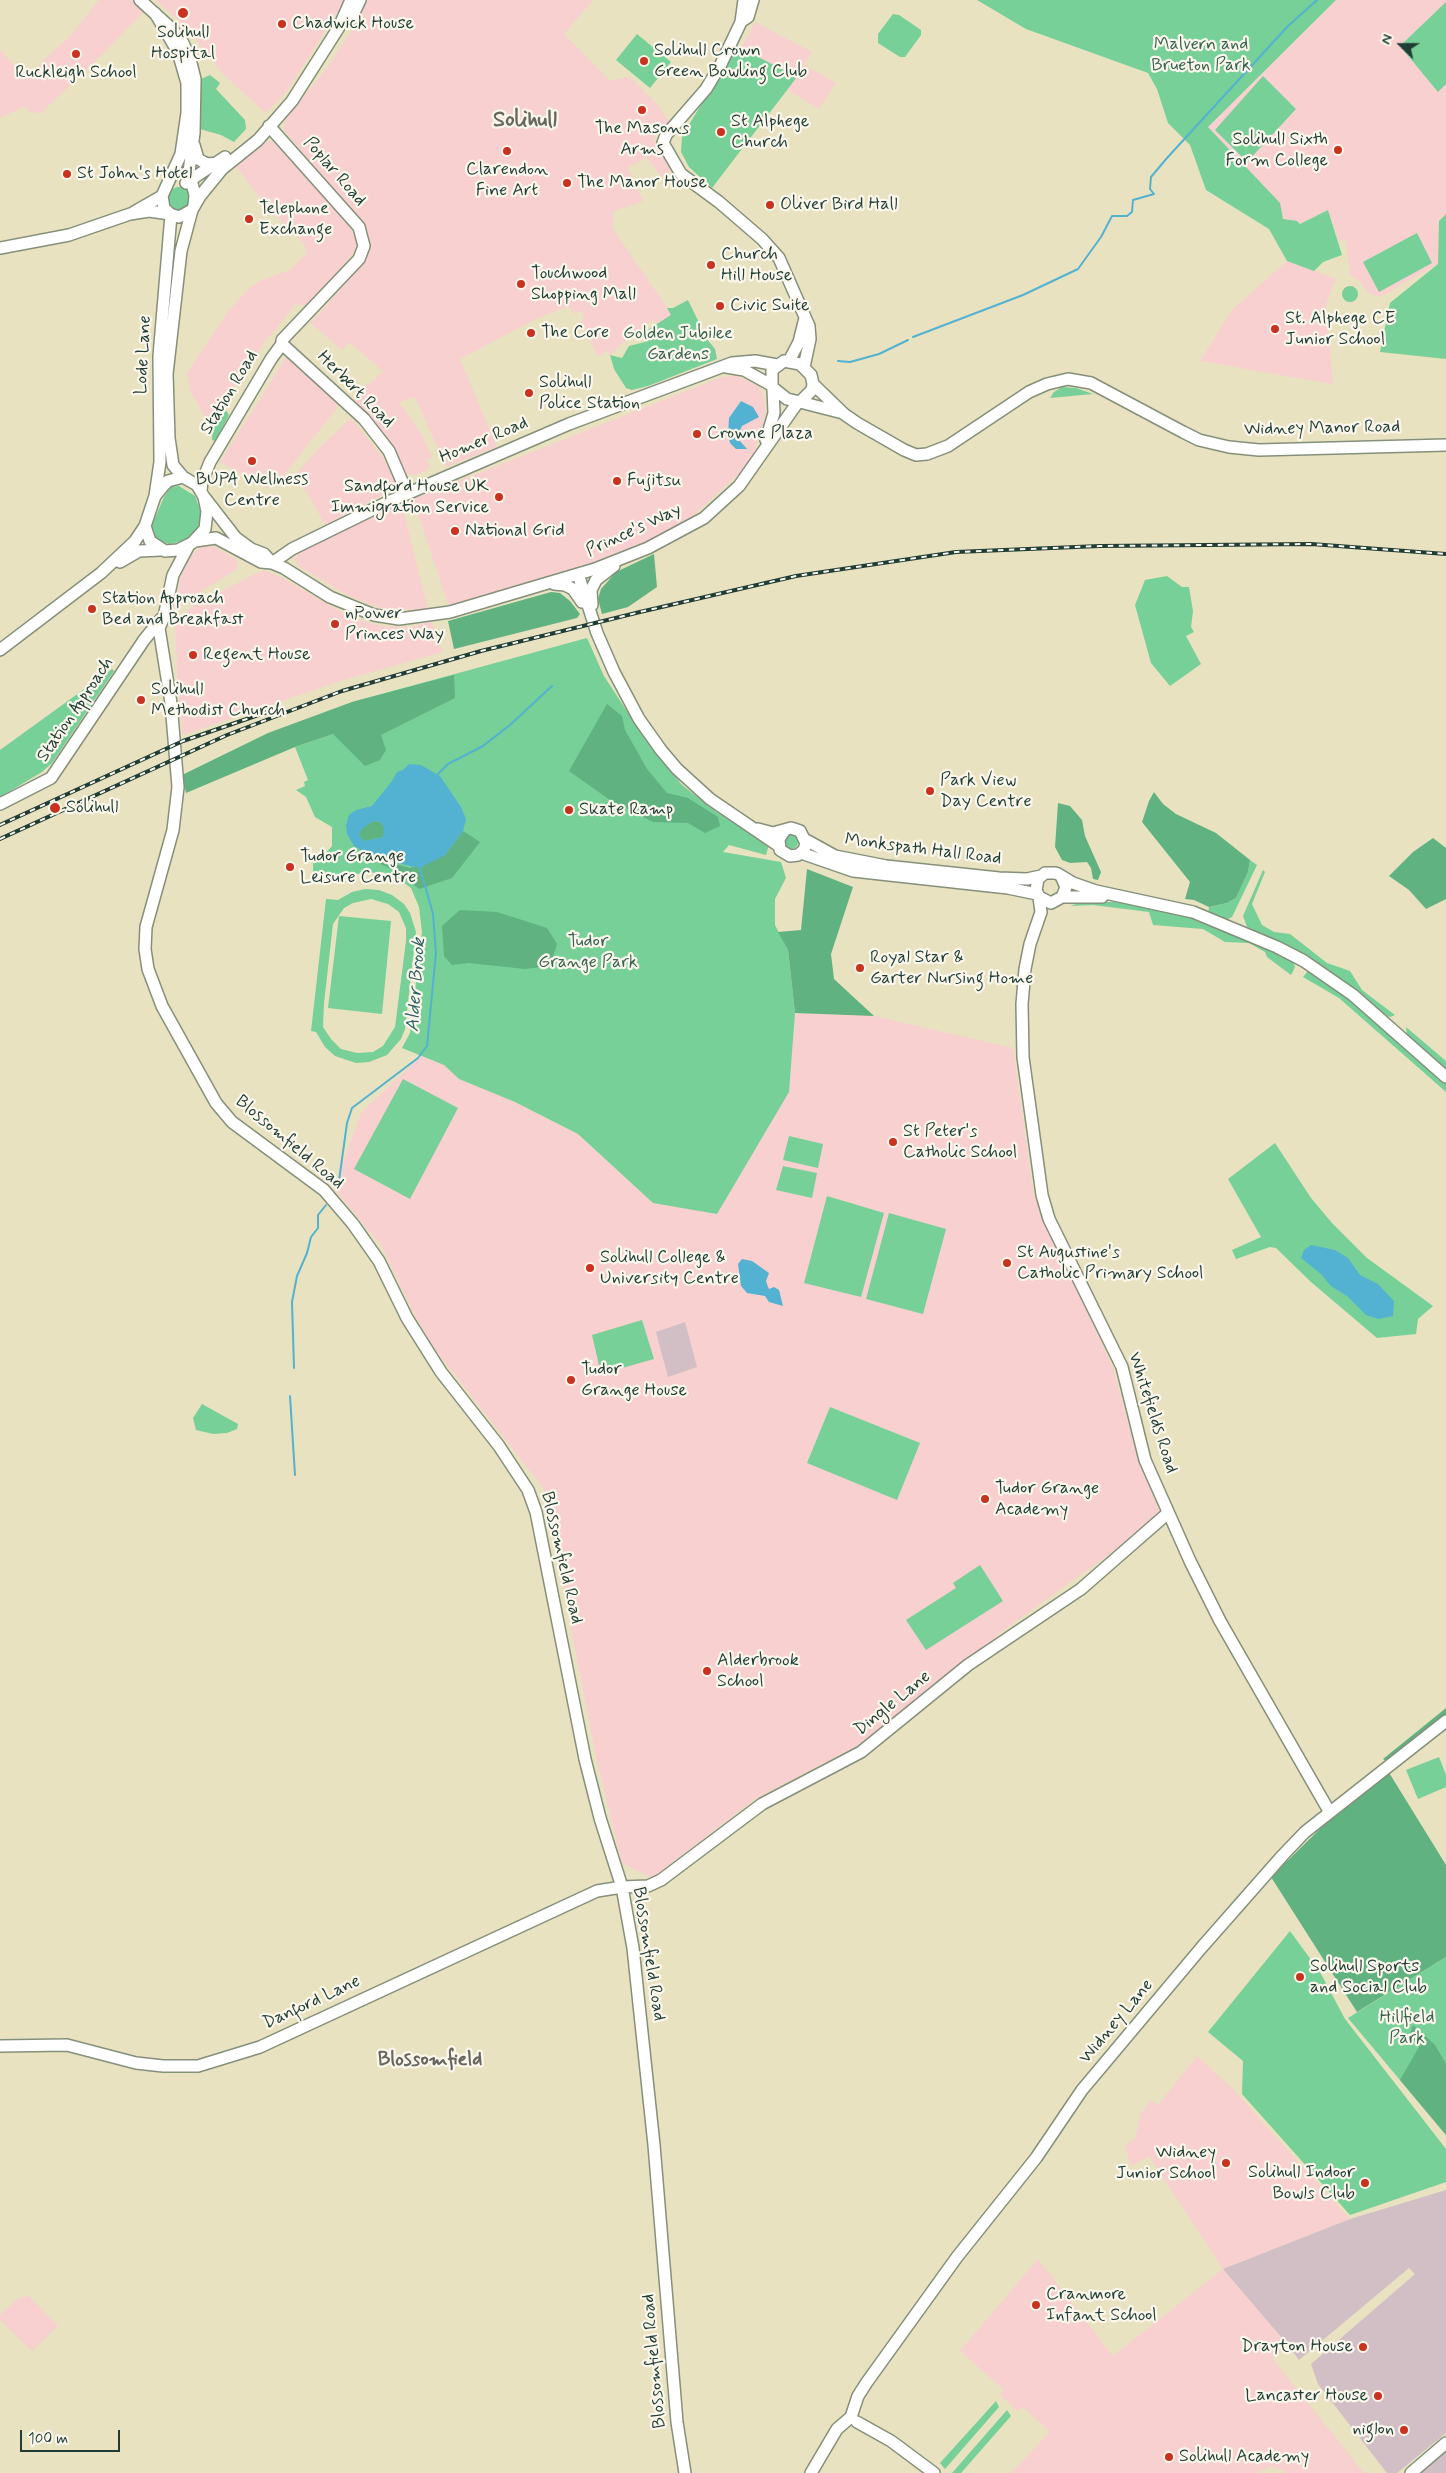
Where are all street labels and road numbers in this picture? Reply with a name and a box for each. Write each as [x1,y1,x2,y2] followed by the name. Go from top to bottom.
[298,133,370,211] street label: Poplar Road
[131,315,157,395] street label: Lode Lane
[196,347,264,439] street label: Station Road
[312,347,398,433] street label: Herbert Road
[437,413,531,469] street label: Homer Road
[1244,417,1400,441] street label: Widney Manor Road
[583,499,685,563] street label: Prince's Way
[33,653,119,767] street label: Station Approach
[844,830,1002,870] street label: Monkspath Hall Road
[230,1091,348,1195] street label: Blossomfield Road
[1122,1350,1182,1476] street label: Whitefields Road
[535,1490,587,1626] street label: Blossomfield Road
[850,1667,936,1741] street label: Dingle Lane
[627,1886,669,2022] street label: Blossomfield Road
[260,1971,364,2035] street label: Danford Lane
[1075,1975,1159,2069] street label: Widney Lane
[638,2293,672,2429] street label: Blossomfield Road

